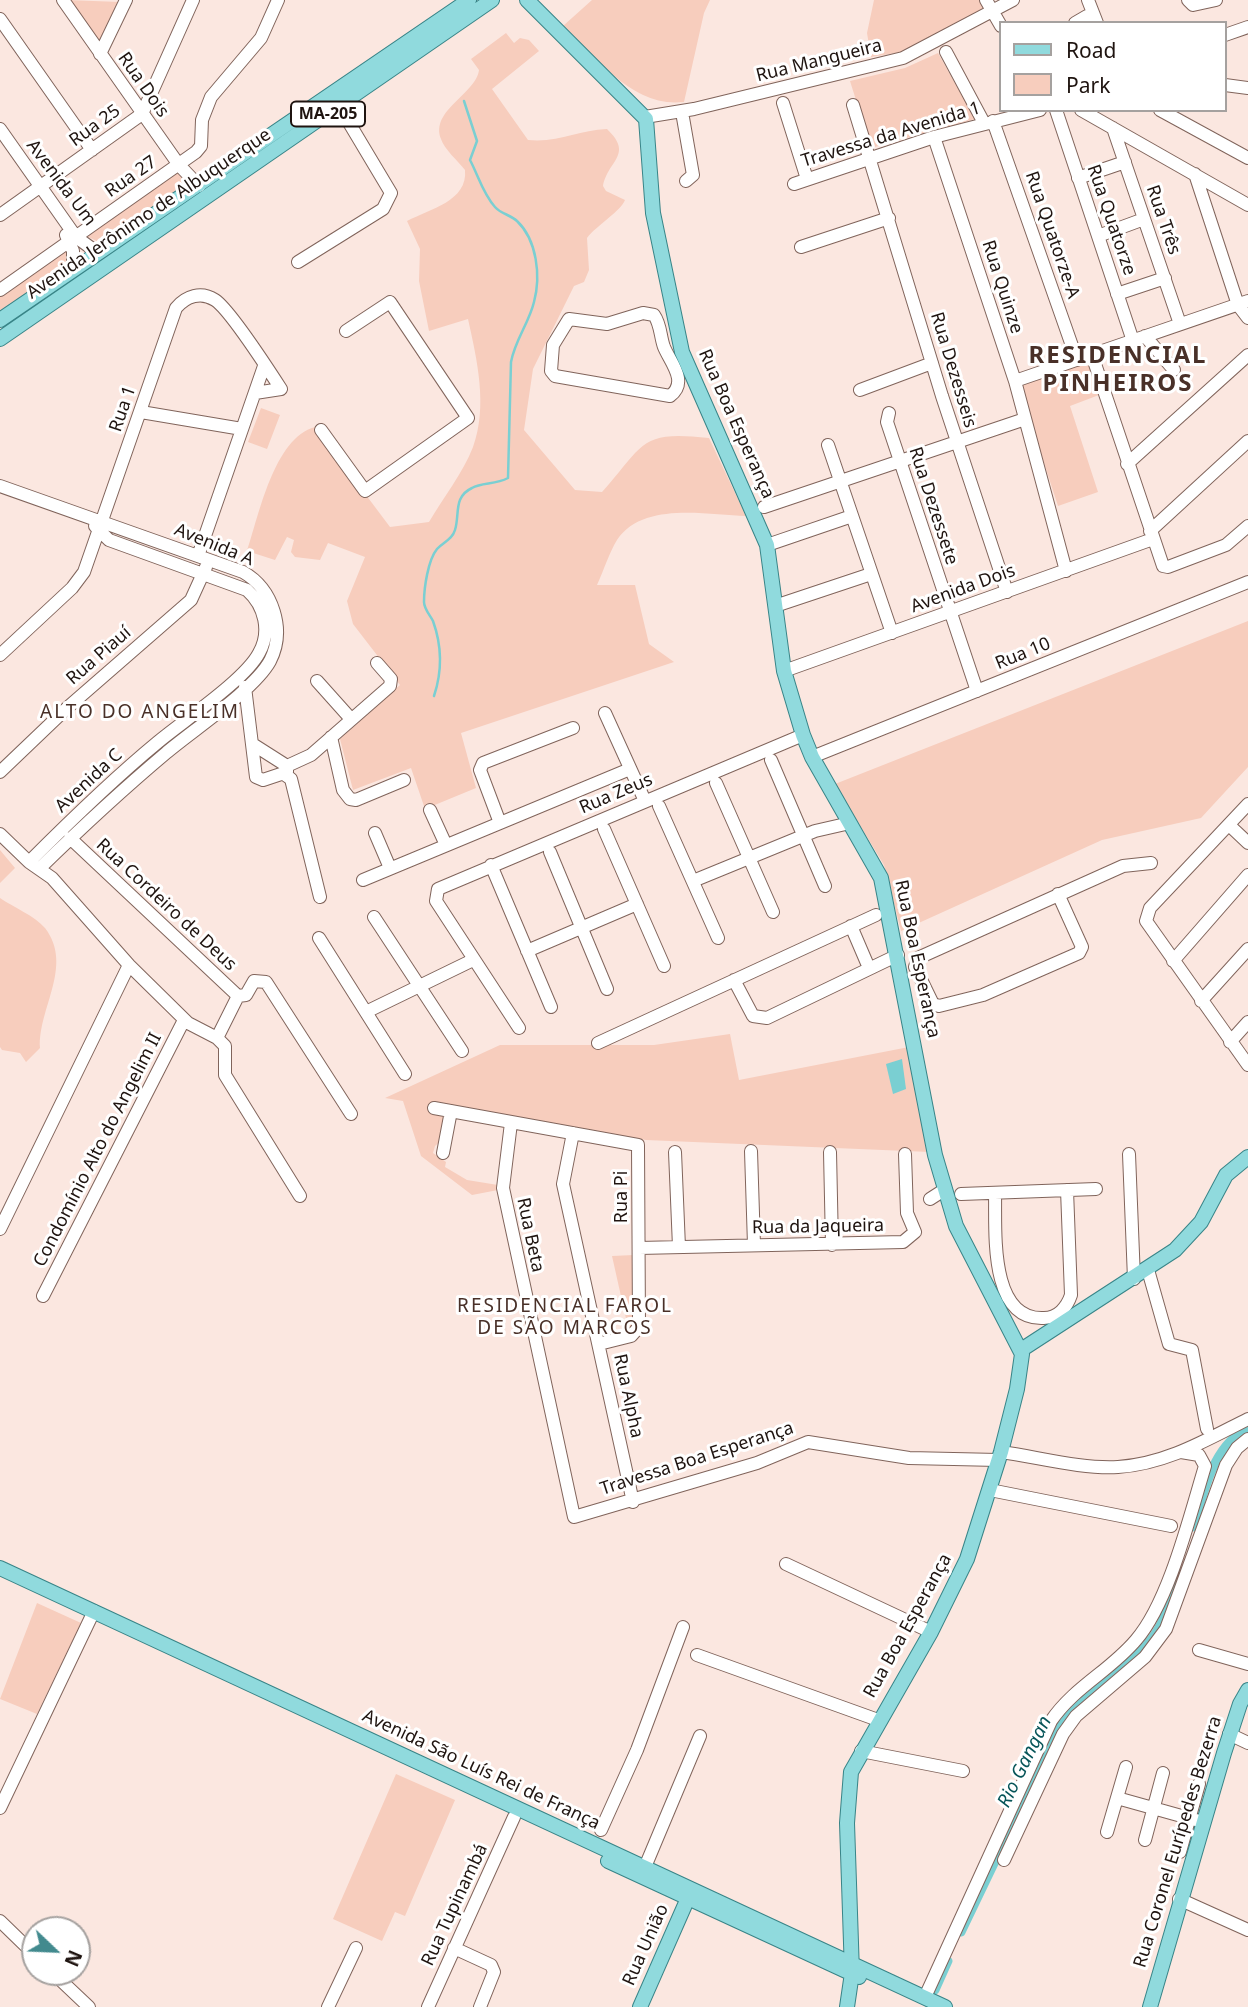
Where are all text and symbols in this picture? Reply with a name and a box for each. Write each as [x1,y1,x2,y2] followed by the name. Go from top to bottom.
[1000,21,1227,112] legend
[754,35,884,87] street label: Rua Mangueira
[1066,36,1116,64] text: Road
[113,48,173,122] street label: Rua Dois
[1066,71,1110,99] text: Park
[799,97,983,173] street label: Travessa da Avenida 1
[65,100,125,152] street label: Rua 25
[291,102,365,126] road number: MA-205
[23,124,275,304] street label: Avenida Jerônimo de Albuquerque
[22,136,100,230] street label: Avenida Um
[101,152,161,202] street label: Rua 27
[1082,162,1140,278] street label: Rua Quatorze
[1020,169,1084,301] street label: Rua Quatorze-A
[1141,182,1185,258] street label: Rua Três
[977,238,1027,336] street label: Rua Quinze
[925,310,981,430] street label: Rua Dezesseis
[1030,342,1206,398] district label: RESIDENCIAL PINHEIROS
[693,346,779,502] street label: Rua Boa Esperança
[105,383,141,435] street label: Rua 1
[904,444,962,568] street label: Rua Dezessete
[171,519,257,571] street label: Avenida A
[908,560,1018,618] street label: Avenida Dois
[62,622,136,690] street label: Rua Piauí
[992,633,1054,675] street label: Rua 10
[42,702,238,724] district label: ALTO DO ANGELIM
[51,745,127,817] street label: Avenida C
[576,769,656,819] street label: Rua Zeus
[91,834,241,976] street label: Rua Cordeiro de Deus
[890,878,944,1040] street label: Rua Boa Esperança
[29,1029,167,1271] street label: Condomínio Alto do Angelim II
[611,1171,633,1223] street label: Rua Pi
[512,1196,548,1274] street label: Rua Beta
[752,1215,884,1239] street label: Rua da Jaqueira
[459,1296,671,1340] district label: RESIDENCIAL FAROL DE SÃO MARCOS
[609,1352,647,1440] street label: Rua Alpha
[598,1418,796,1500] street label: Travessa Boa Esperança
[859,1550,957,1702] street label: Rua Boa Esperança
[359,1705,603,1835] street label: Avenida São Luís Rei de França
[993,1713,1057,1811] water label: Rio Gangan
[1129,1714,1227,1970] street label: Rua Coronel Eurípedes Bezerra
[417,1840,493,1970] street label: Rua Tupinambá
[618,1901,674,1989] street label: Rua União
[21,1916,91,1986] north arrow
[59,1946,88,1971] text: N

